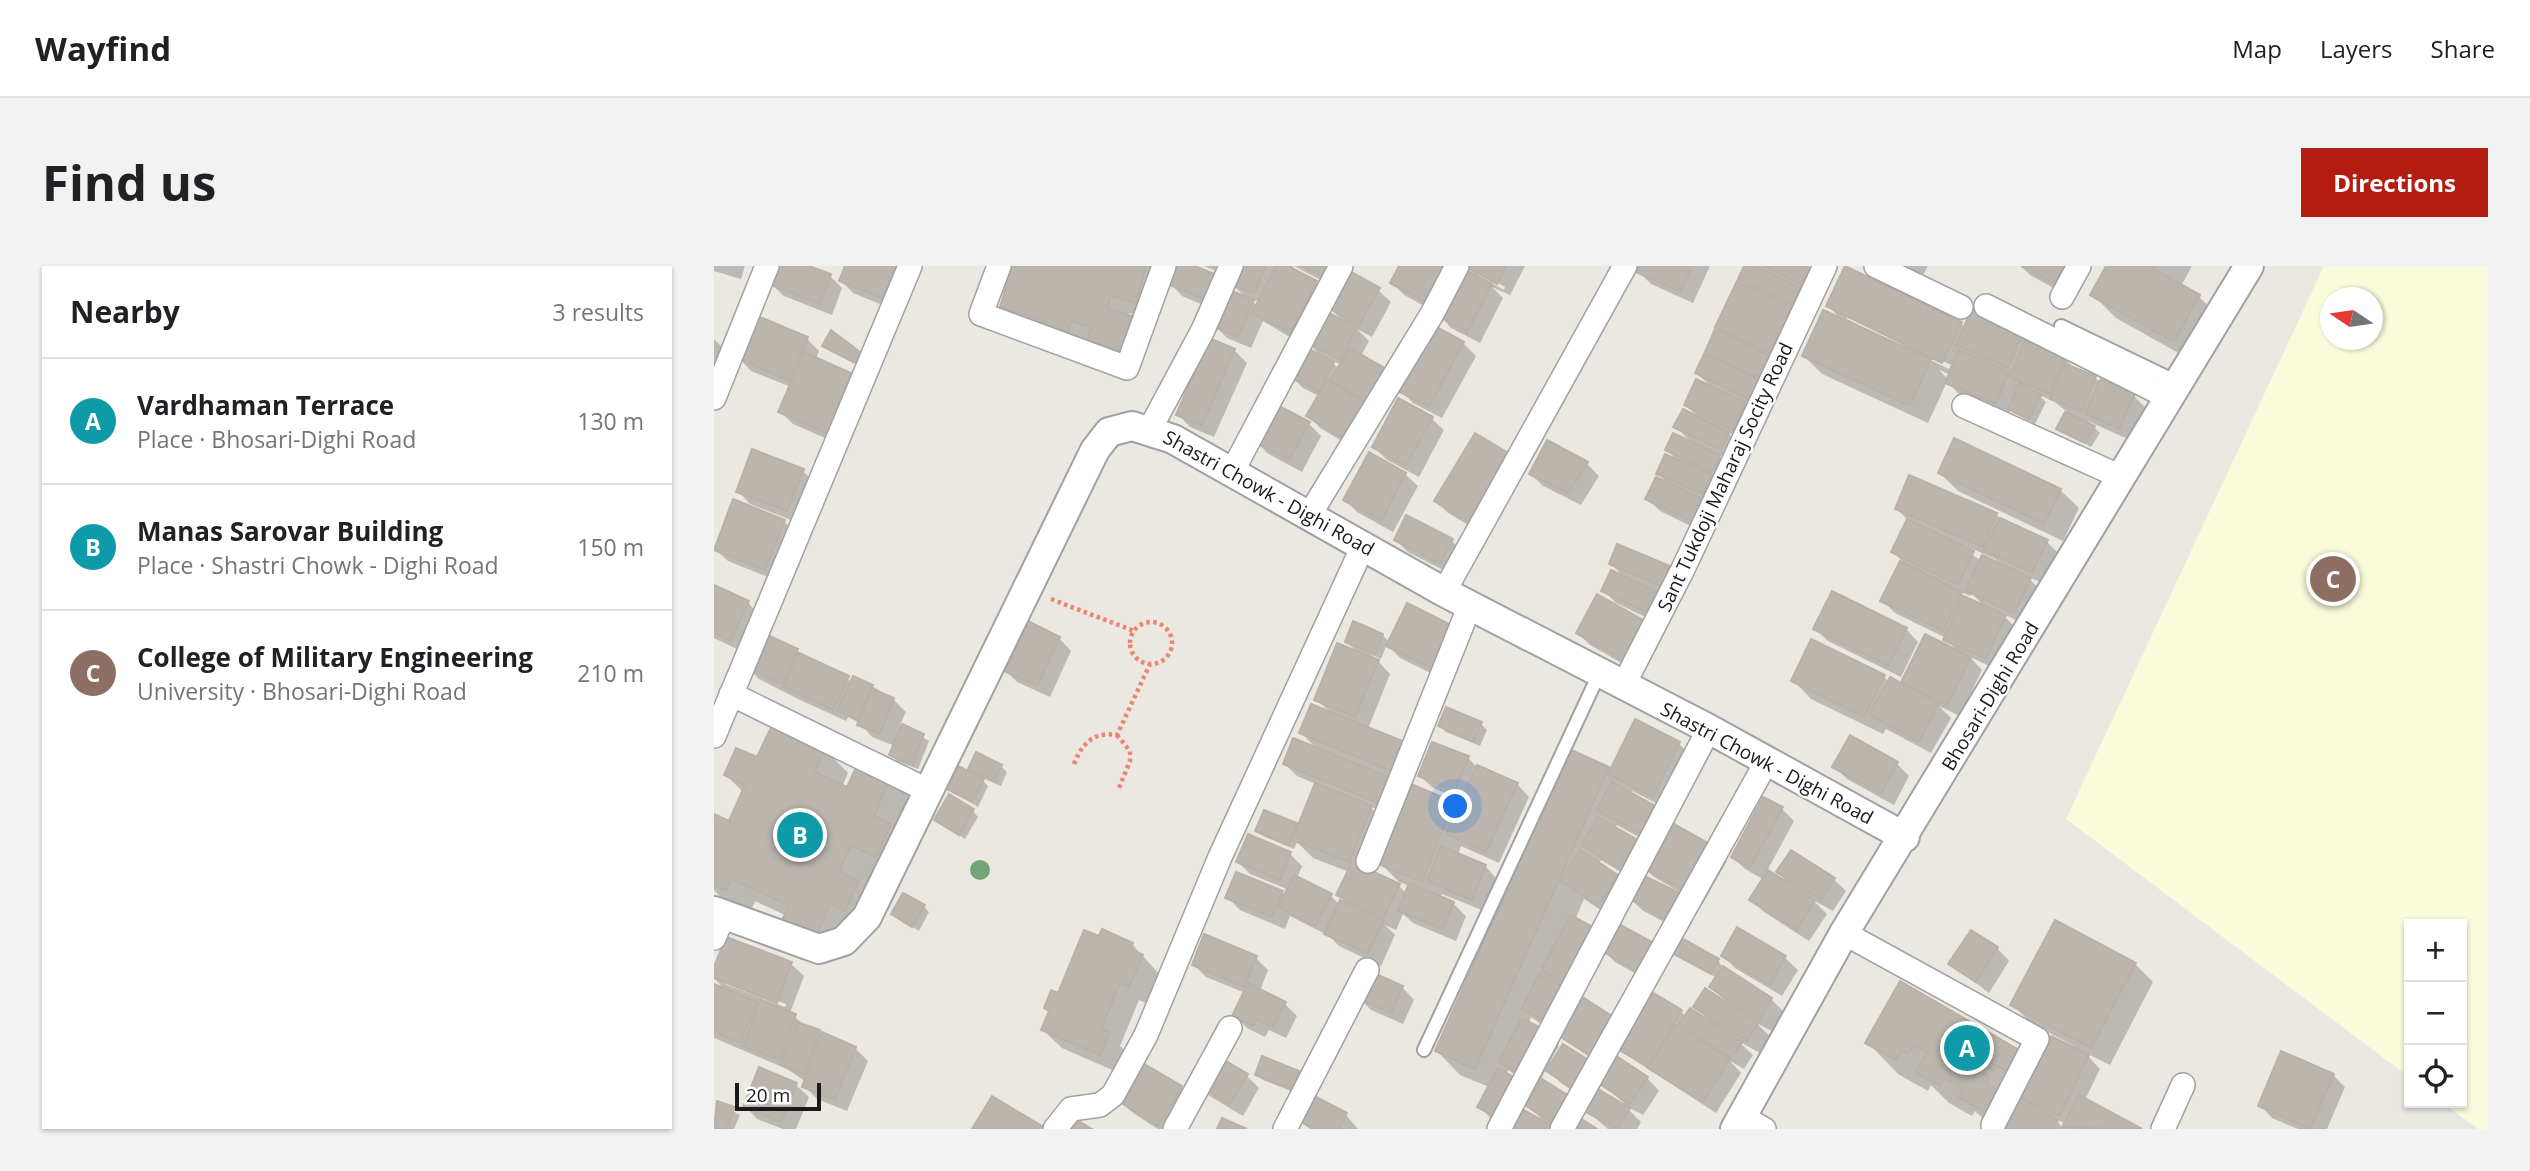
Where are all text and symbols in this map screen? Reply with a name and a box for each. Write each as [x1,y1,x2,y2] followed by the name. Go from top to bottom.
[35,26,171,71] text: Wayfind
[2232,32,2282,65] text: Map
[2320,32,2393,65] text: Layers
[2431,32,2495,65] text: Share
[2301,148,2488,217] button: Directions
[42,149,216,215] text: Find us
[2320,287,2383,350] north arrow
[70,291,180,332] text: Nearby
[553,296,644,328] text: 3 results
[1651,338,1799,616] street label: Sant Tukdoji Maharaj Socity Road
[137,387,394,423] text: Vardhaman Terrace
[85,405,101,437] text: A
[577,405,644,437] text: 130 m
[137,423,416,455] text: Place · Bhosari-Dighi Road
[1159,424,1379,562] street label: Shastri Chowk - Dighi Road
[137,513,443,549] text: Manas Sarovar Building
[85,531,101,563] text: B
[577,531,644,563] text: 150 m
[137,549,499,581] text: Place · Shastri Chowk - Dighi Road
[2310,553,2356,605] pin: C
[1935,617,2045,775] street label: Bhosari-Dighi Road
[137,639,533,675] text: College of Military Engineering
[86,657,100,689] text: C
[577,657,644,689] text: 210 m
[137,675,467,707] text: University · Bhosari-Dighi Road
[1656,696,1878,830] street label: Shastri Chowk - Dighi Road
[1438,789,1472,823] your location
[777,809,823,861] pin: B
[2404,919,2467,1108] map controls
[2404,919,2467,982] button: +
[2404,982,2467,1045] button: −
[1944,1022,1990,1074] pin: A
[2404,1045,2467,1108] button: locate
[735,1080,821,1112] scale bar
[746,1082,790,1108] text: 20 m

